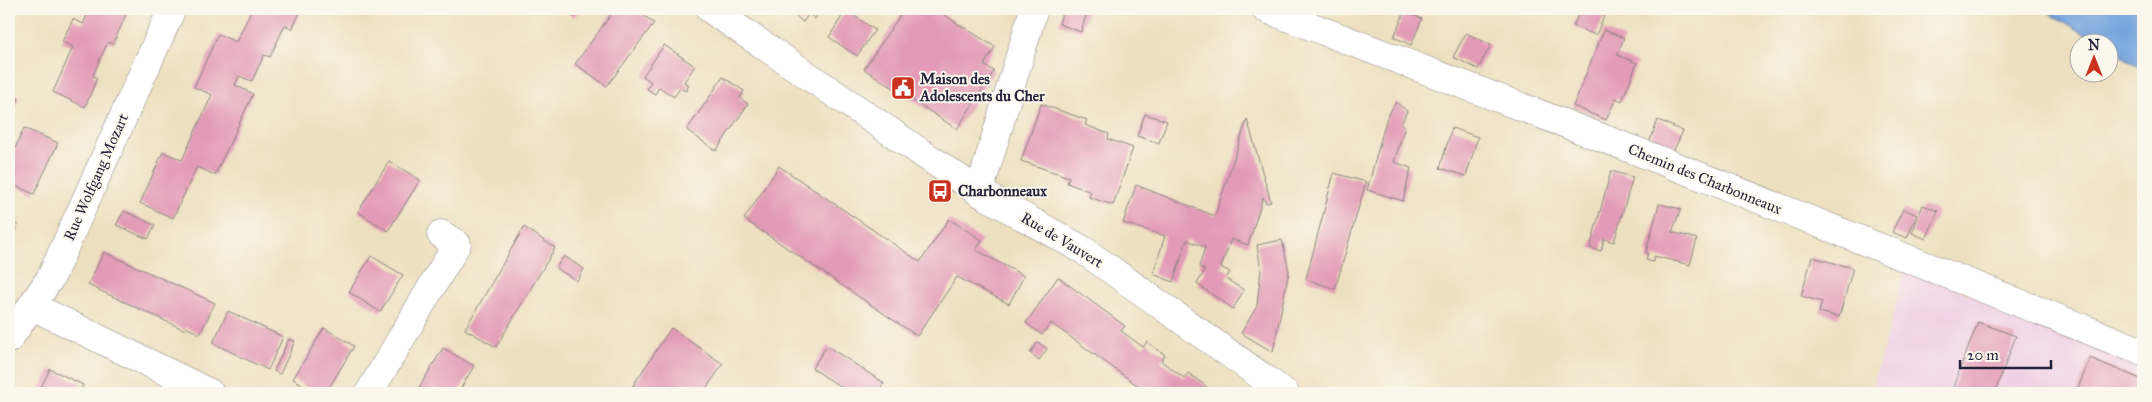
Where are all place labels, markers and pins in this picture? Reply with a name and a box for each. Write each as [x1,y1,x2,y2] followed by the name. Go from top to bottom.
[919,70,1045,105] place label: Maison des Adolescents du Cher
[890,75,916,101] public building icon: Maison des Adolescents du Cher
[927,178,953,204] bus stop icon: Charbonneaux
[958,182,1047,200] place label: Charbonneaux

